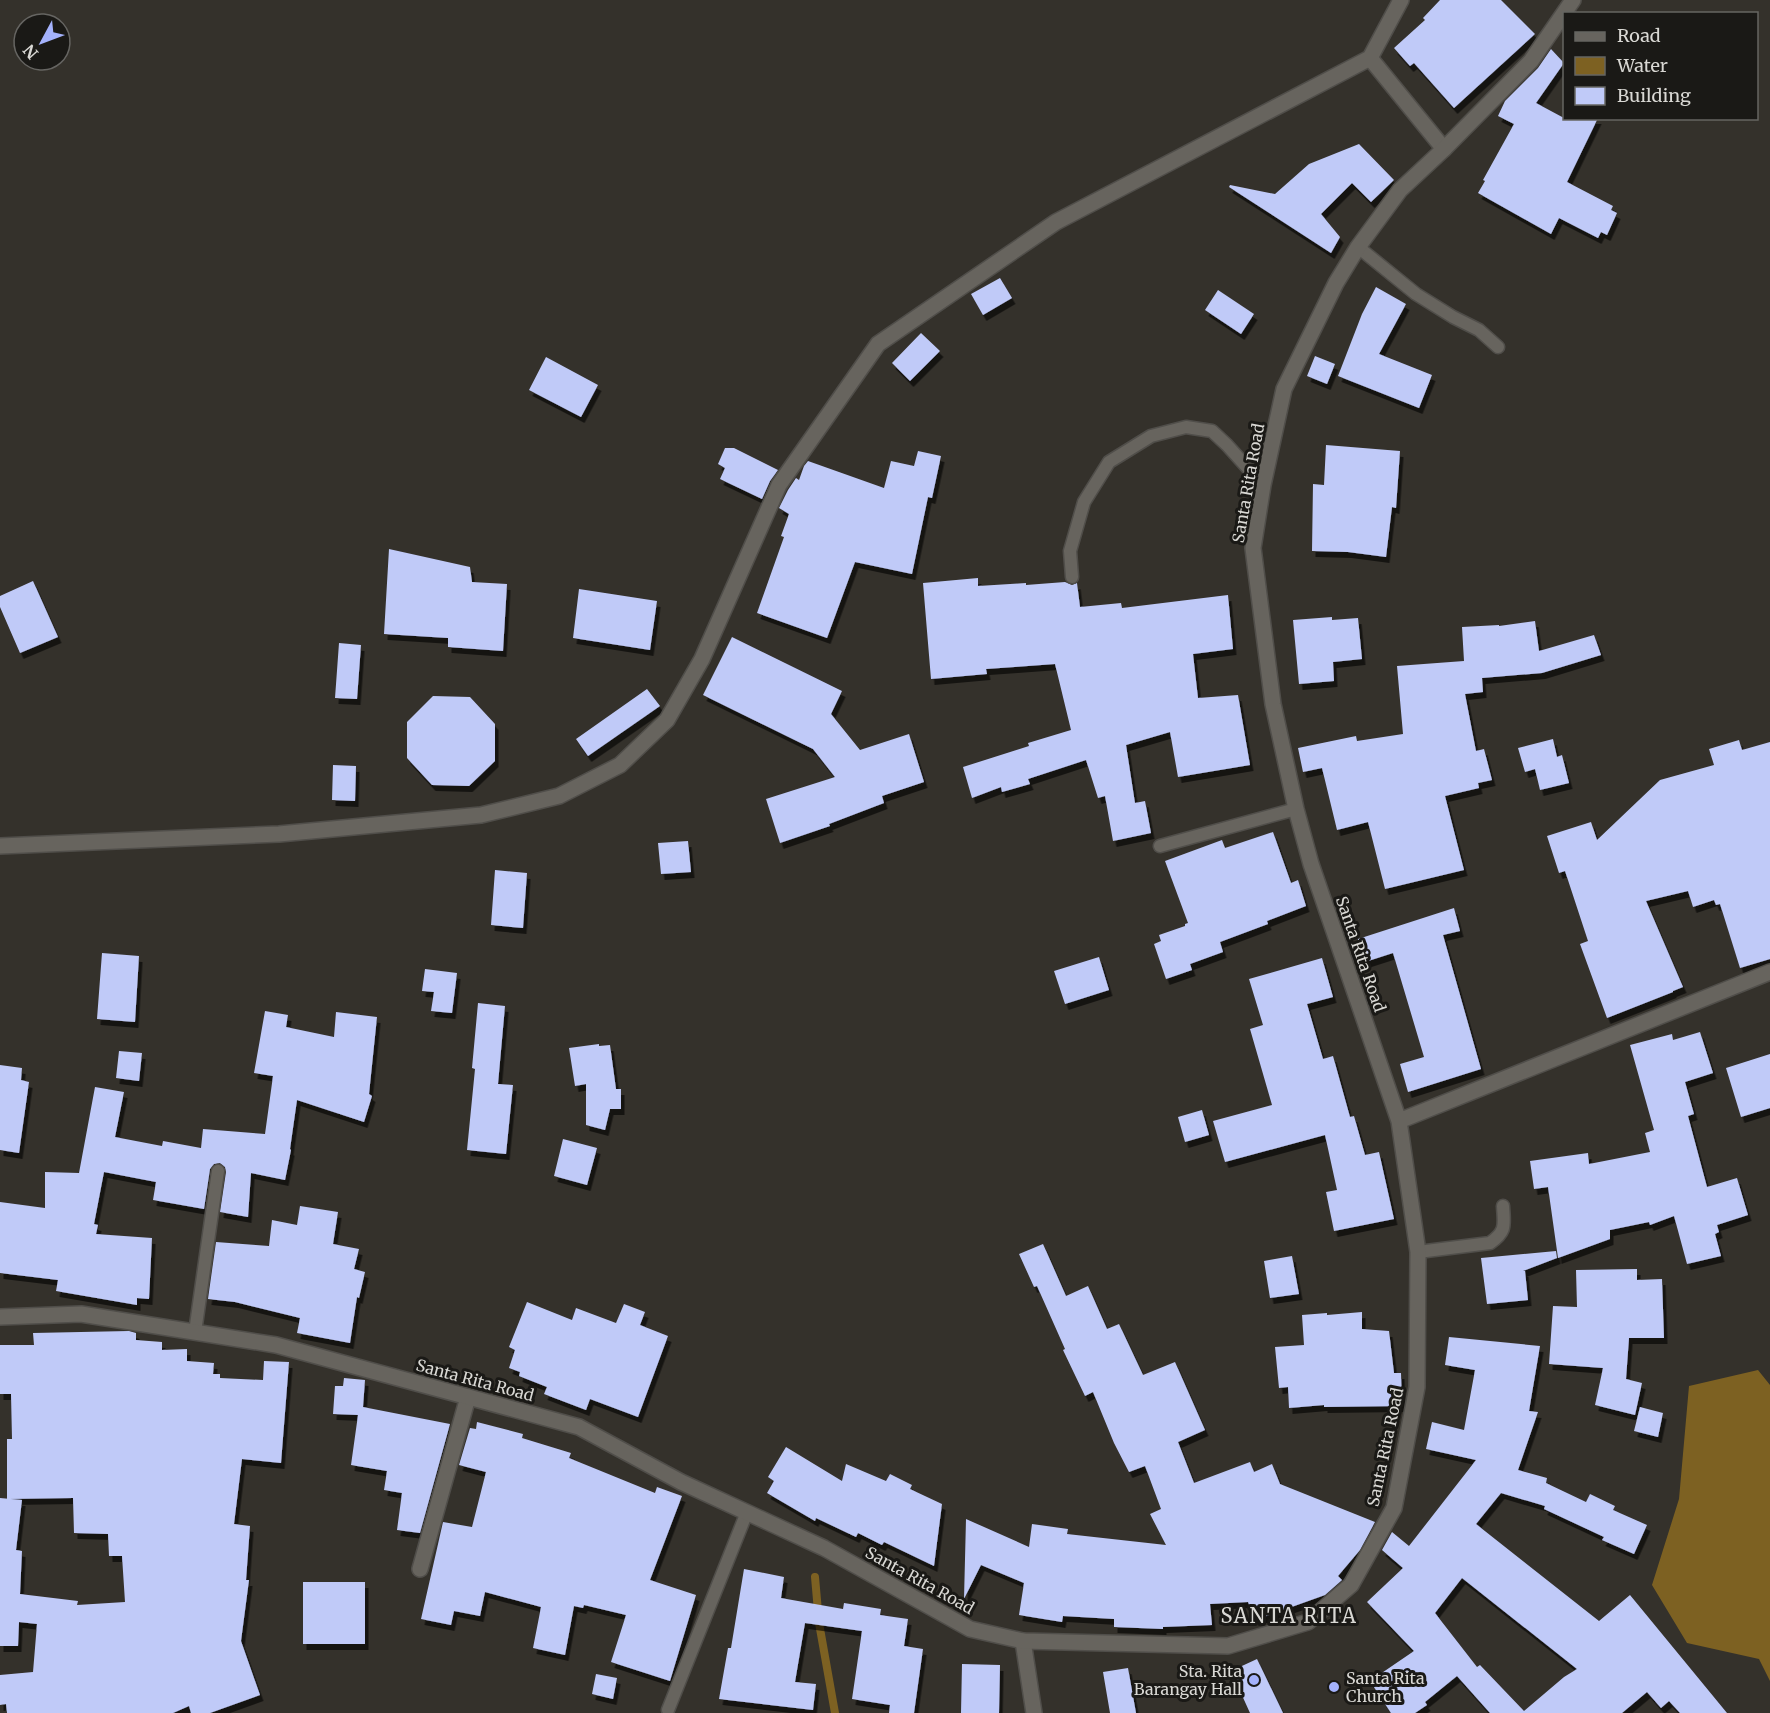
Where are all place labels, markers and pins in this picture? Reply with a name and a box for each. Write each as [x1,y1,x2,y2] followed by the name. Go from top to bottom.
[1134,1661,1242,1699] place label: Sta. Rita Barangay Hall
[1346,1668,1425,1706] place label: Santa Rita Church
[1247,1673,1261,1687] marker: Sta. Rita Barangay Hall
[1327,1680,1341,1694] marker: Santa Rita Church

